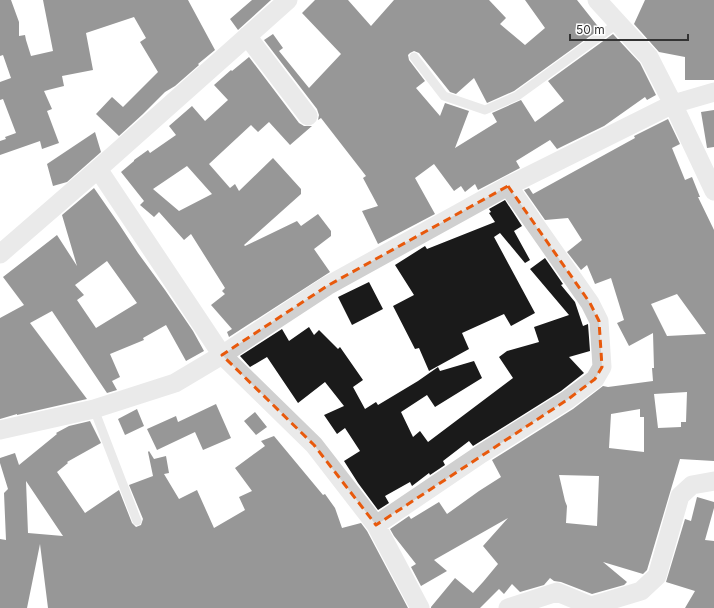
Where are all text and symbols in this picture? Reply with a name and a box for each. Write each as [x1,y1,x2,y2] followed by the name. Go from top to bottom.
[570,16,688,42] scale bar
[576,22,605,37] text: 50 m

